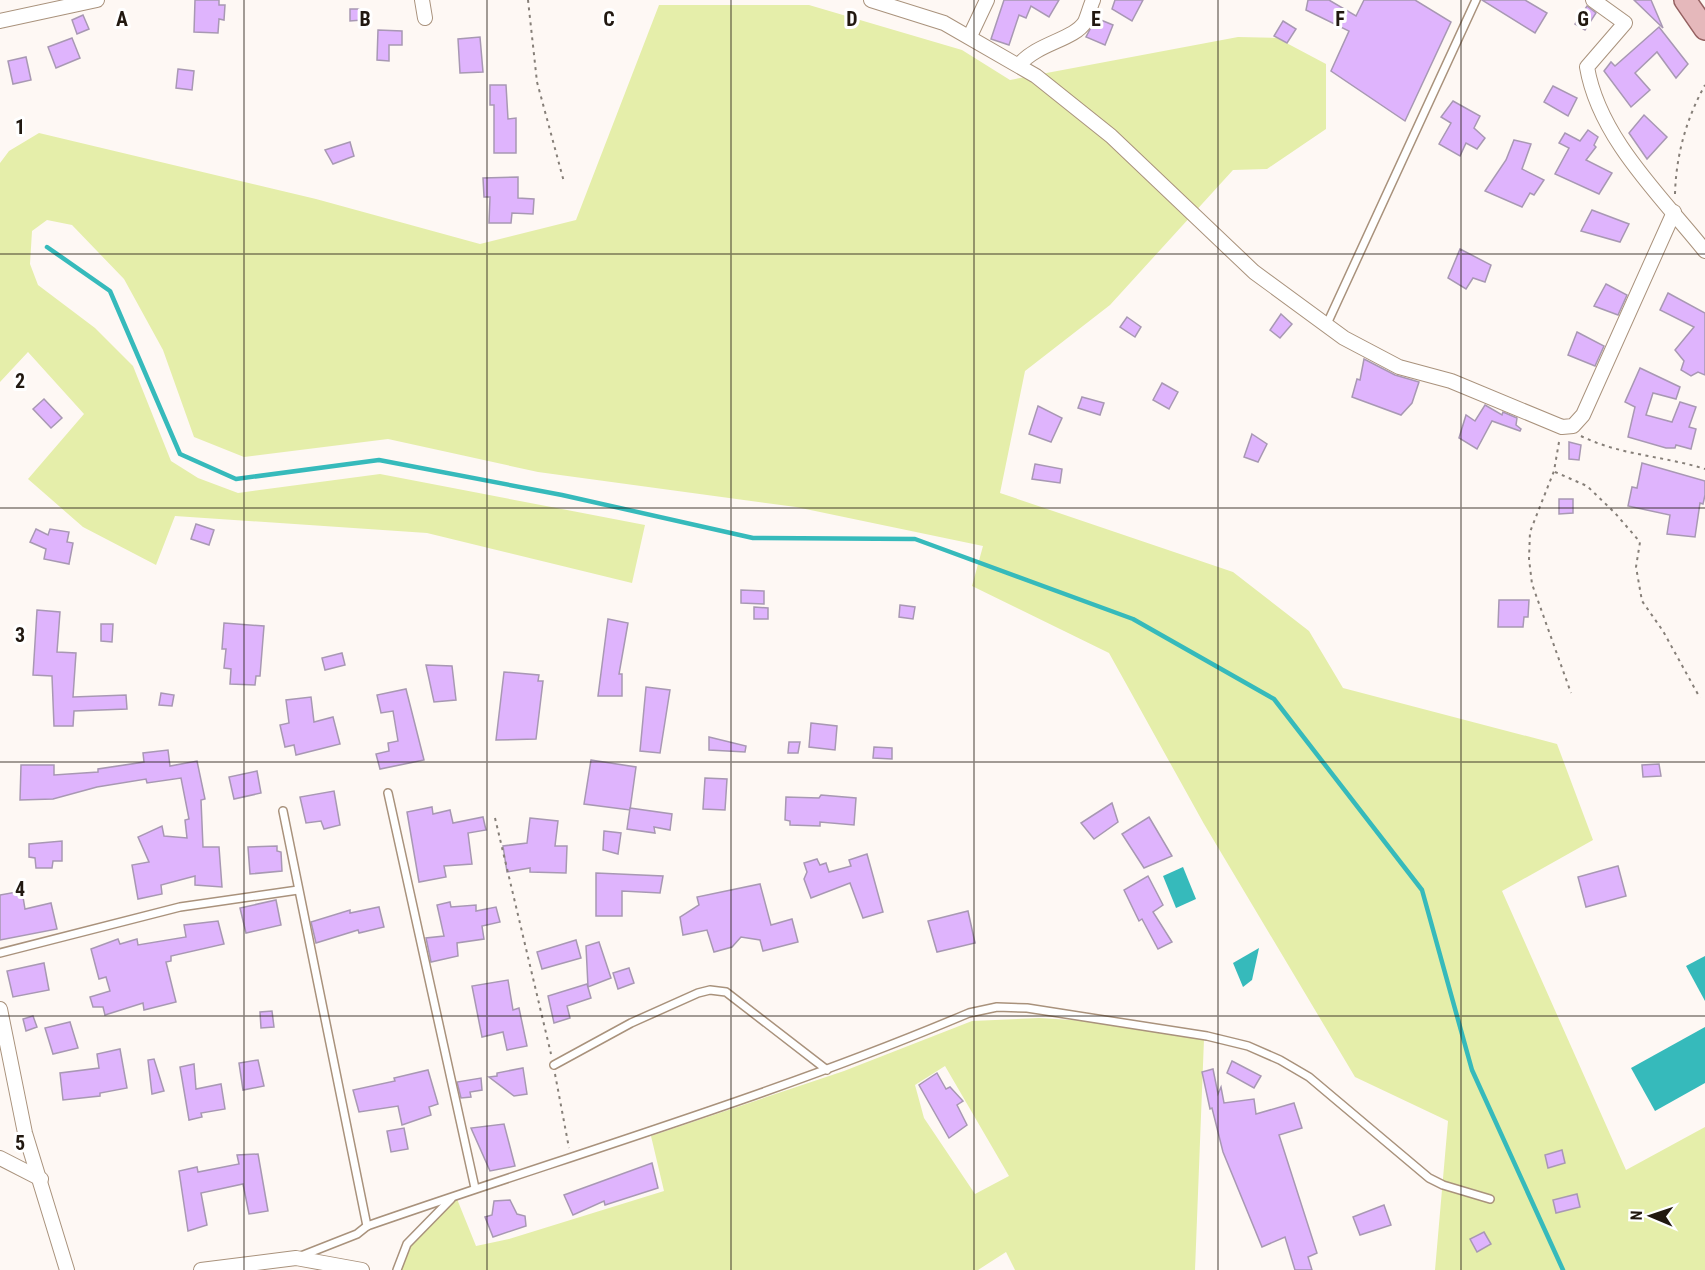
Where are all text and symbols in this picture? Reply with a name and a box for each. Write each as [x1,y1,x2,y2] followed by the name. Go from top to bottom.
[116,7,128,31] text: A
[359,7,371,31] text: B
[603,7,615,31] text: C
[846,7,858,31] text: D
[1091,7,1101,31] text: E
[1335,7,1345,31] text: F
[1577,7,1589,31] text: G
[15,115,25,139] text: 1
[15,369,25,393] text: 2
[15,623,25,647] text: 3
[15,877,25,901] text: 4
[15,1131,25,1155] text: 5
[1621,1186,1681,1246] north arrow
[1627,1210,1646,1221] text: N

